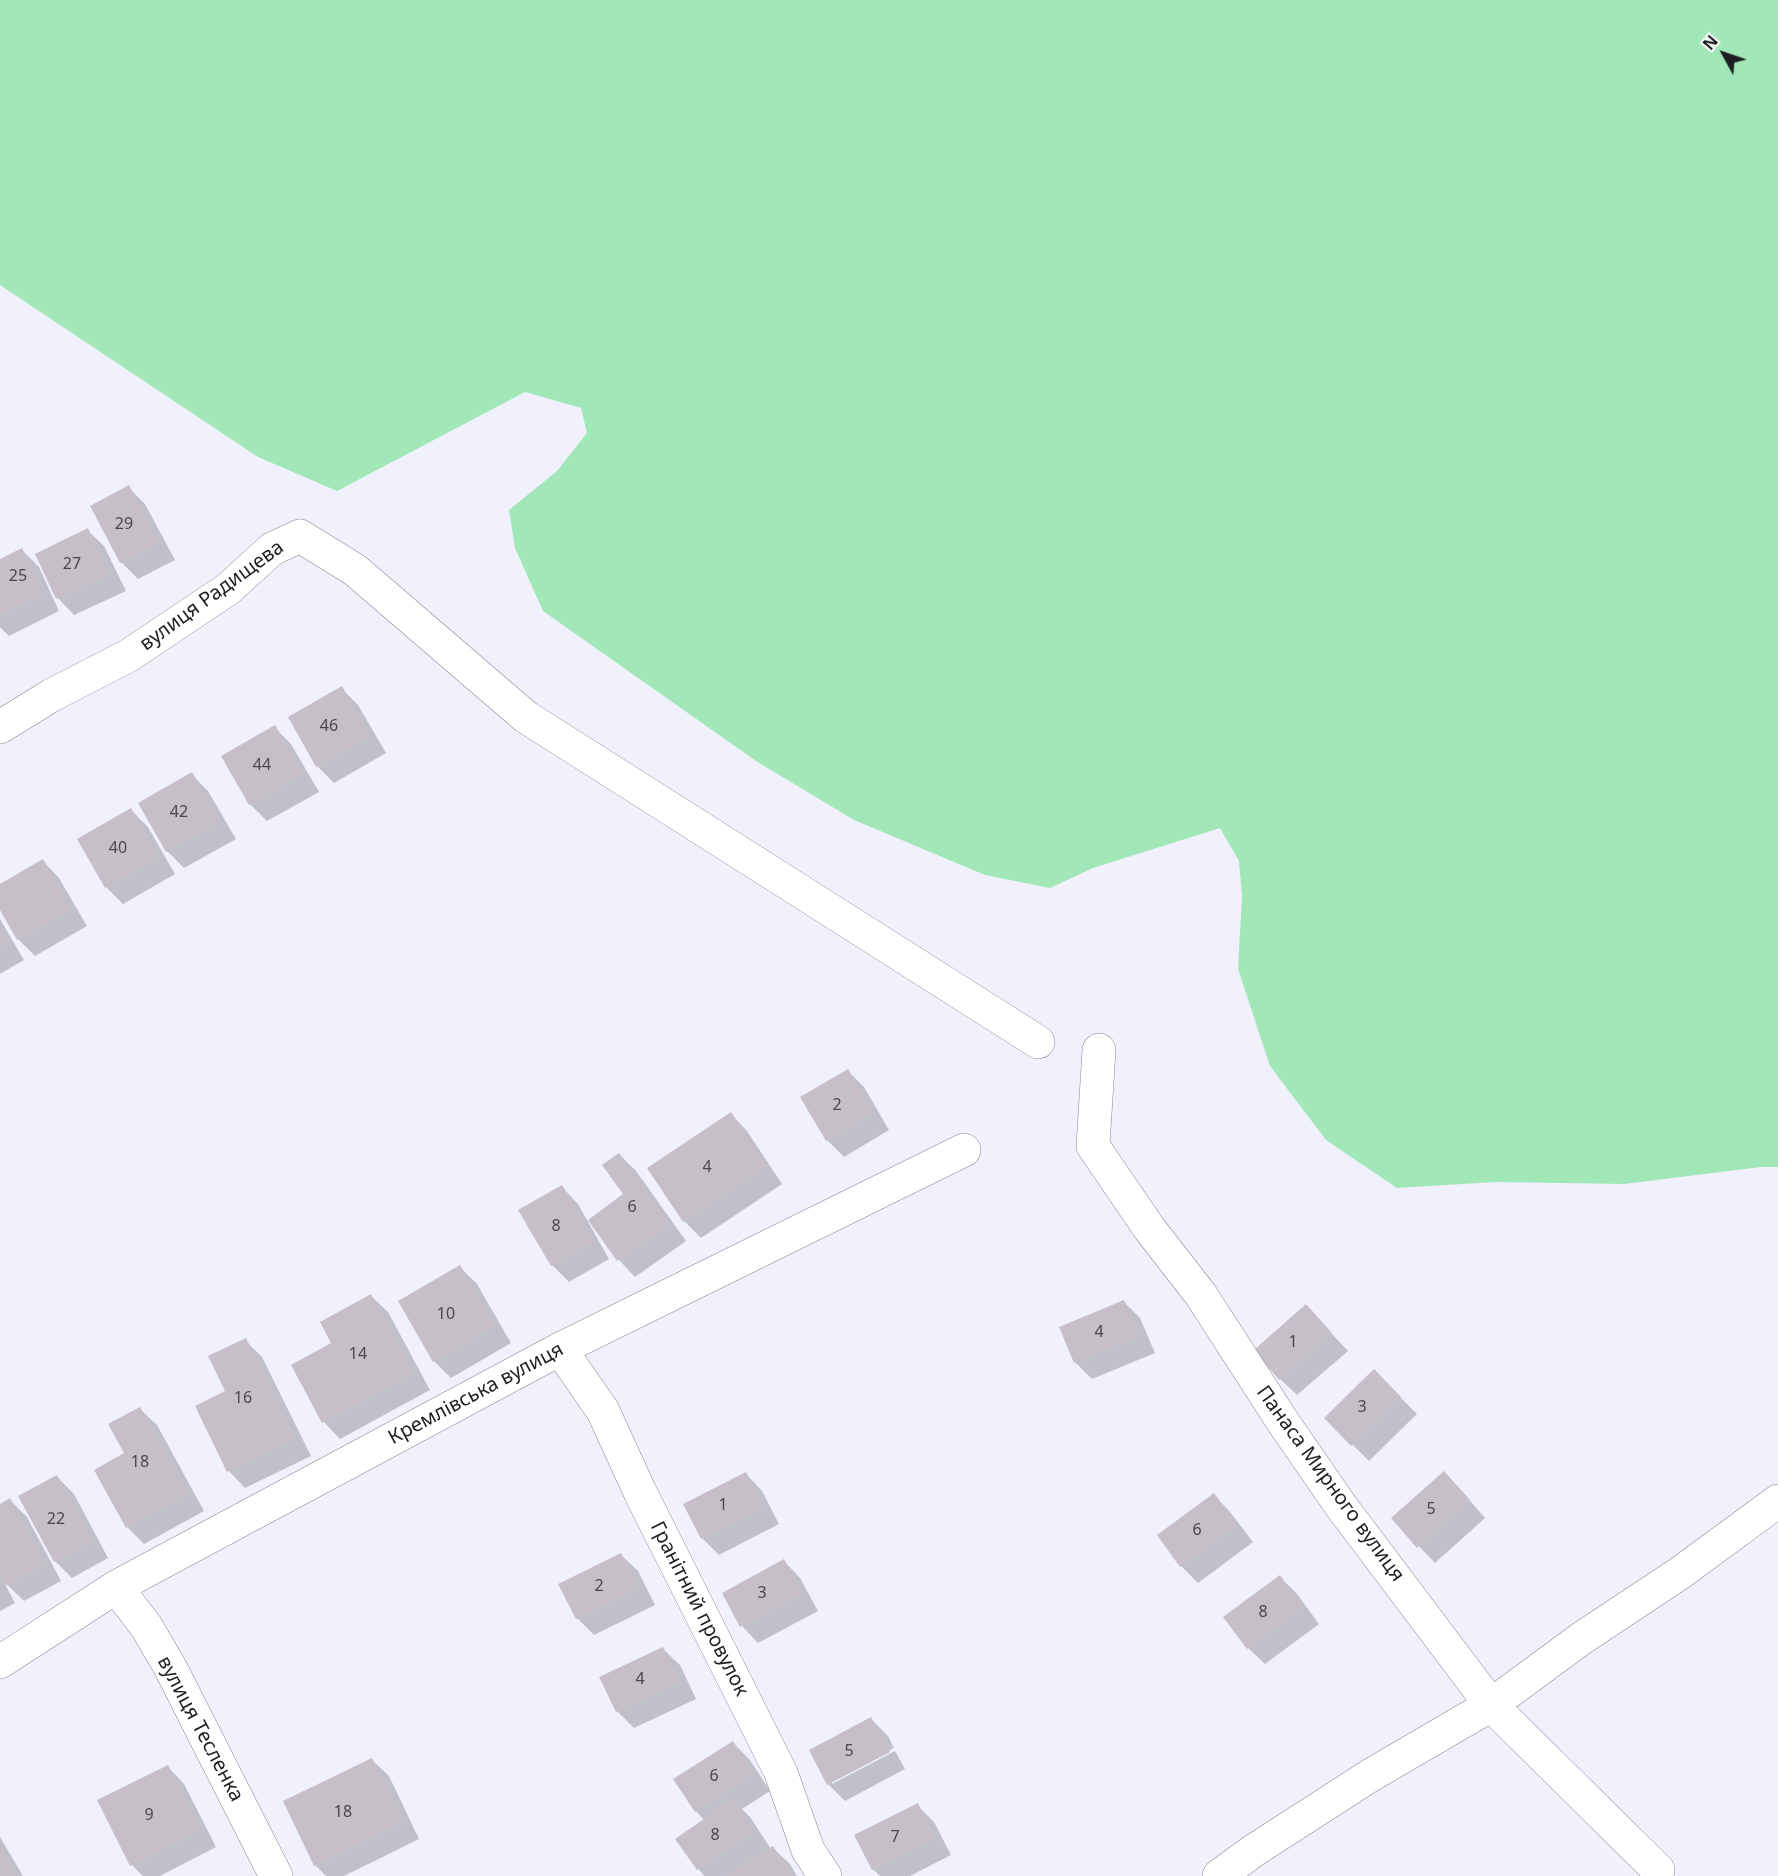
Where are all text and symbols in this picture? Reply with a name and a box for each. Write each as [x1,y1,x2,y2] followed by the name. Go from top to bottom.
[1694,24,1754,84] north arrow
[1698,30,1723,54] text: N
[115,514,133,534] house number: 29
[135,536,289,656] street label: вулиця Радищева
[63,554,81,574] house number: 27
[9,566,27,586] house number: 25
[320,716,338,736] house number: 46
[253,755,271,775] house number: 44
[170,802,188,822] house number: 42
[109,838,127,858] house number: 40
[832,1095,842,1115] house number: 2
[702,1157,712,1177] house number: 4
[627,1197,637,1217] house number: 6
[551,1216,561,1236] house number: 8
[437,1304,455,1324] house number: 10
[1094,1322,1104,1342] house number: 4
[1288,1332,1298,1352] house number: 1
[384,1338,568,1450] street label: Кремлівська вулиця
[349,1344,367,1364] house number: 14
[1251,1381,1409,1587] street label: Панаса Мирного вулиця
[234,1388,252,1408] house number: 16
[1357,1397,1367,1417] house number: 3
[131,1452,149,1472] house number: 18
[718,1495,728,1515] house number: 1
[1426,1499,1436,1519] house number: 5
[47,1509,65,1529] house number: 22
[645,1518,753,1700] street label: Гранітний провулок
[1192,1520,1202,1540] house number: 6
[594,1576,604,1596] house number: 2
[757,1583,767,1603] house number: 3
[1258,1602,1268,1622] house number: 8
[152,1652,248,1806] street label: вулиця Тесленка
[635,1669,645,1689] house number: 4
[844,1741,854,1761] house number: 5
[709,1766,719,1786] house number: 6
[334,1802,352,1822] house number: 18
[144,1805,154,1825] house number: 9
[710,1825,720,1845] house number: 8
[890,1827,900,1847] house number: 7

